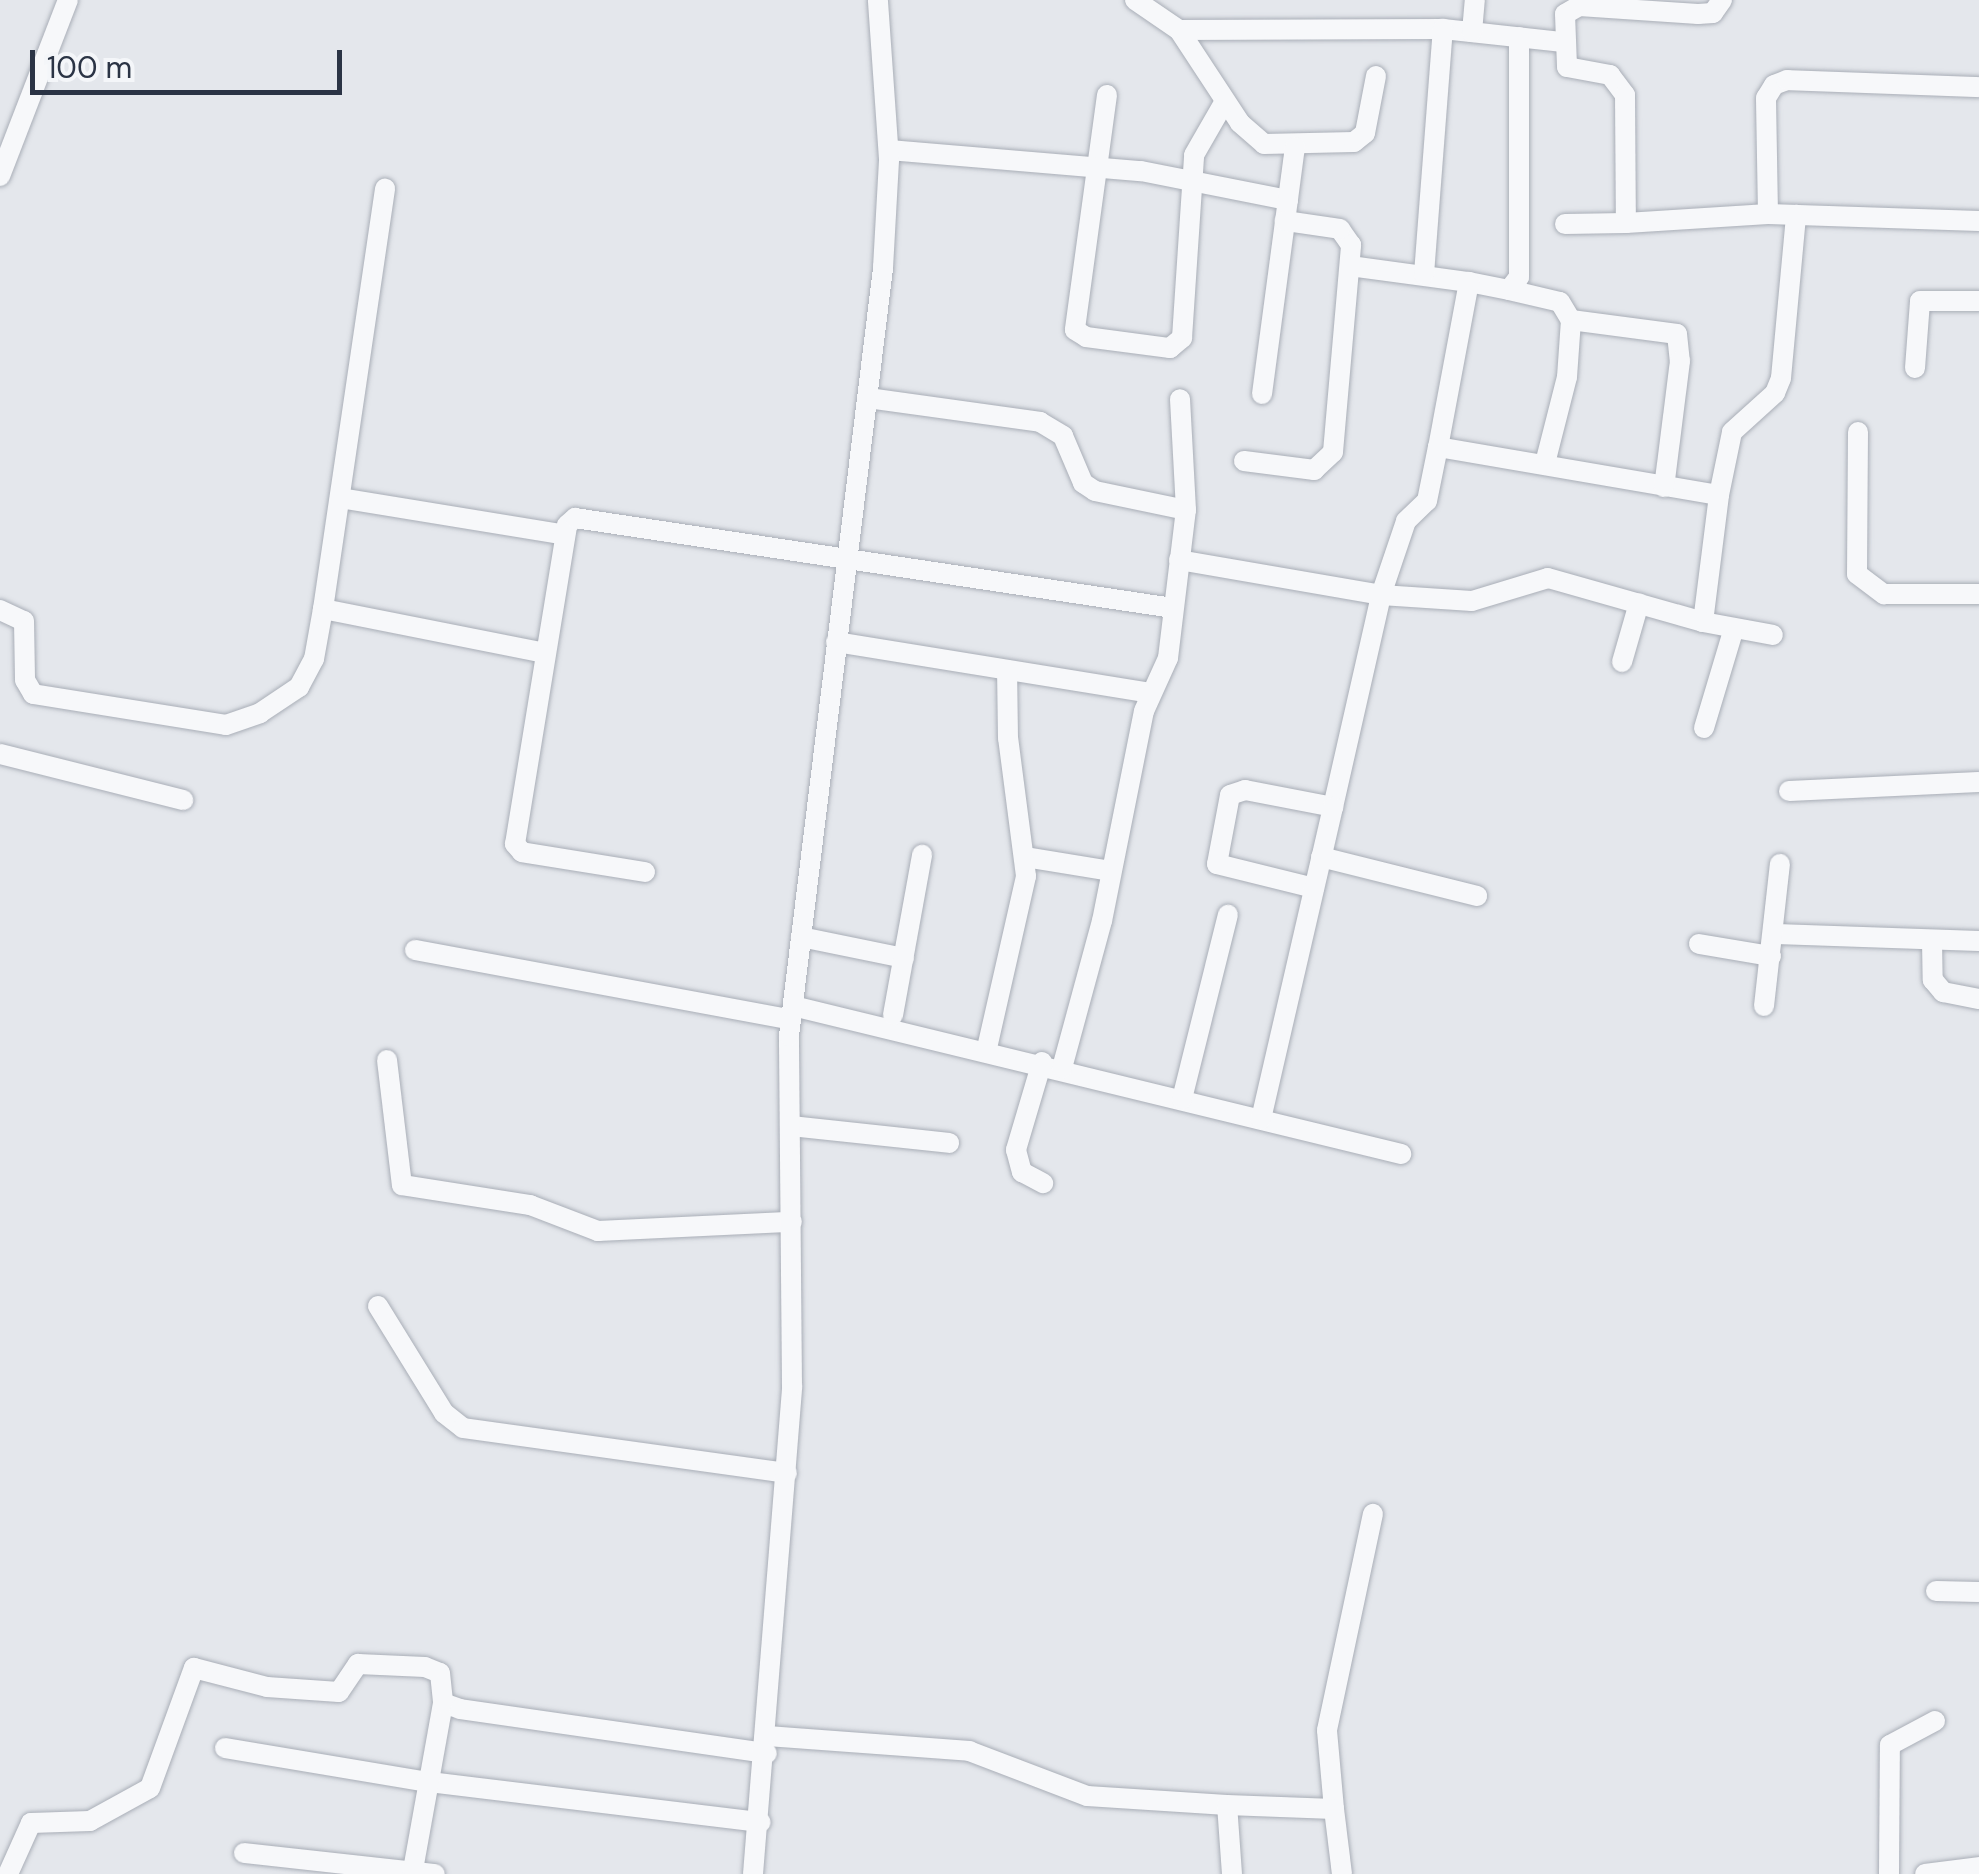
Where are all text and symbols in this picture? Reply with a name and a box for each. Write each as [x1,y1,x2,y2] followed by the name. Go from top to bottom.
[35,30,348,92] scale bar
[47,48,132,87] text: 100 m

